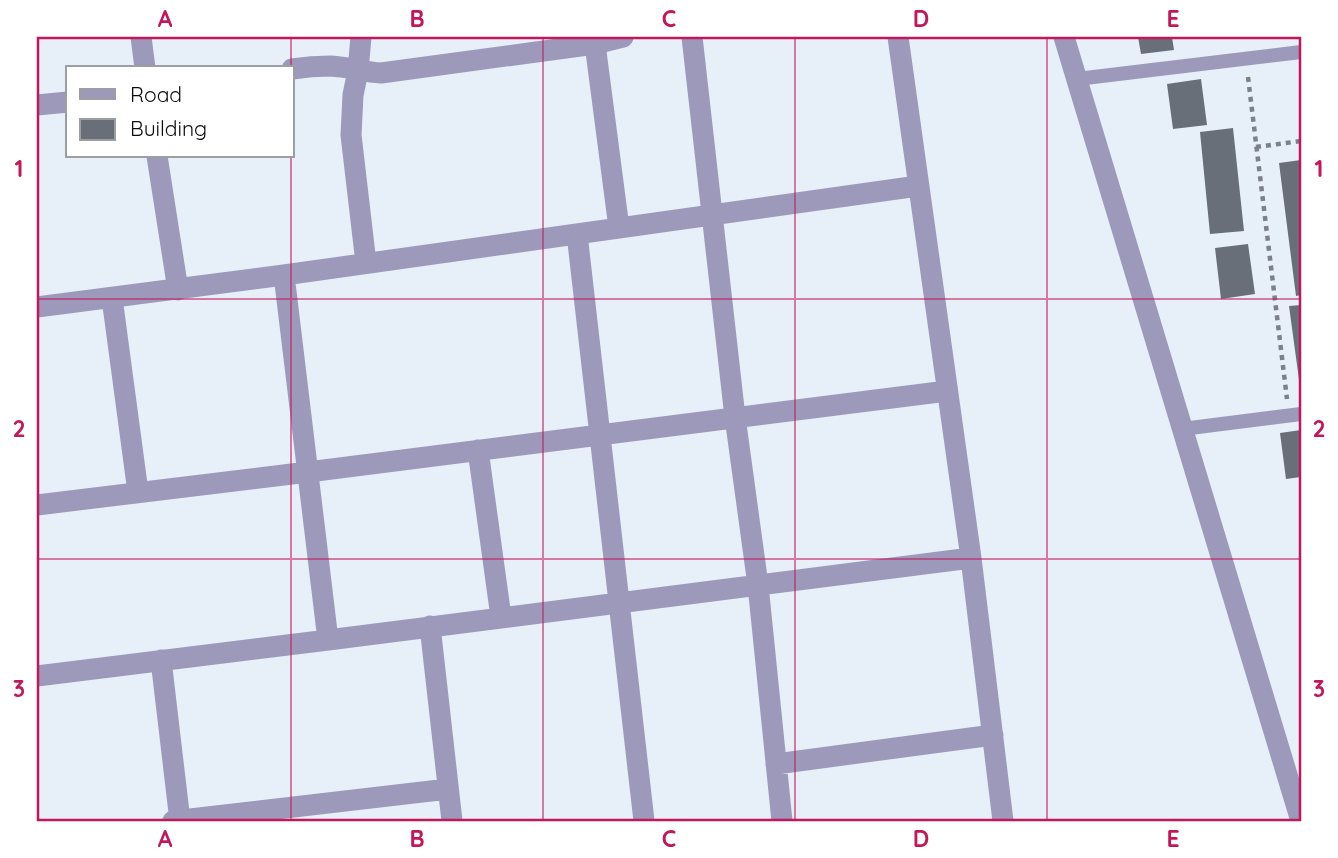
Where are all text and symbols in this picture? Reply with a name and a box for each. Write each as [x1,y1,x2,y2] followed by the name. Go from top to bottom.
[158,4,173,33] text: A
[409,4,425,33] text: B
[662,4,676,33] text: C
[913,4,929,33] text: D
[1166,4,1180,33] text: E
[66,66,294,158] legend
[130,81,182,107] text: Road
[130,115,207,141] text: Building
[15,154,23,183] text: 1
[1315,154,1323,183] text: 1
[12,414,26,443] text: 2
[1312,414,1326,443] text: 2
[13,674,25,703] text: 3
[1313,674,1325,703] text: 3
[158,824,173,853] text: A
[409,824,425,853] text: B
[662,824,676,853] text: C
[913,824,929,853] text: D
[1166,824,1180,853] text: E

